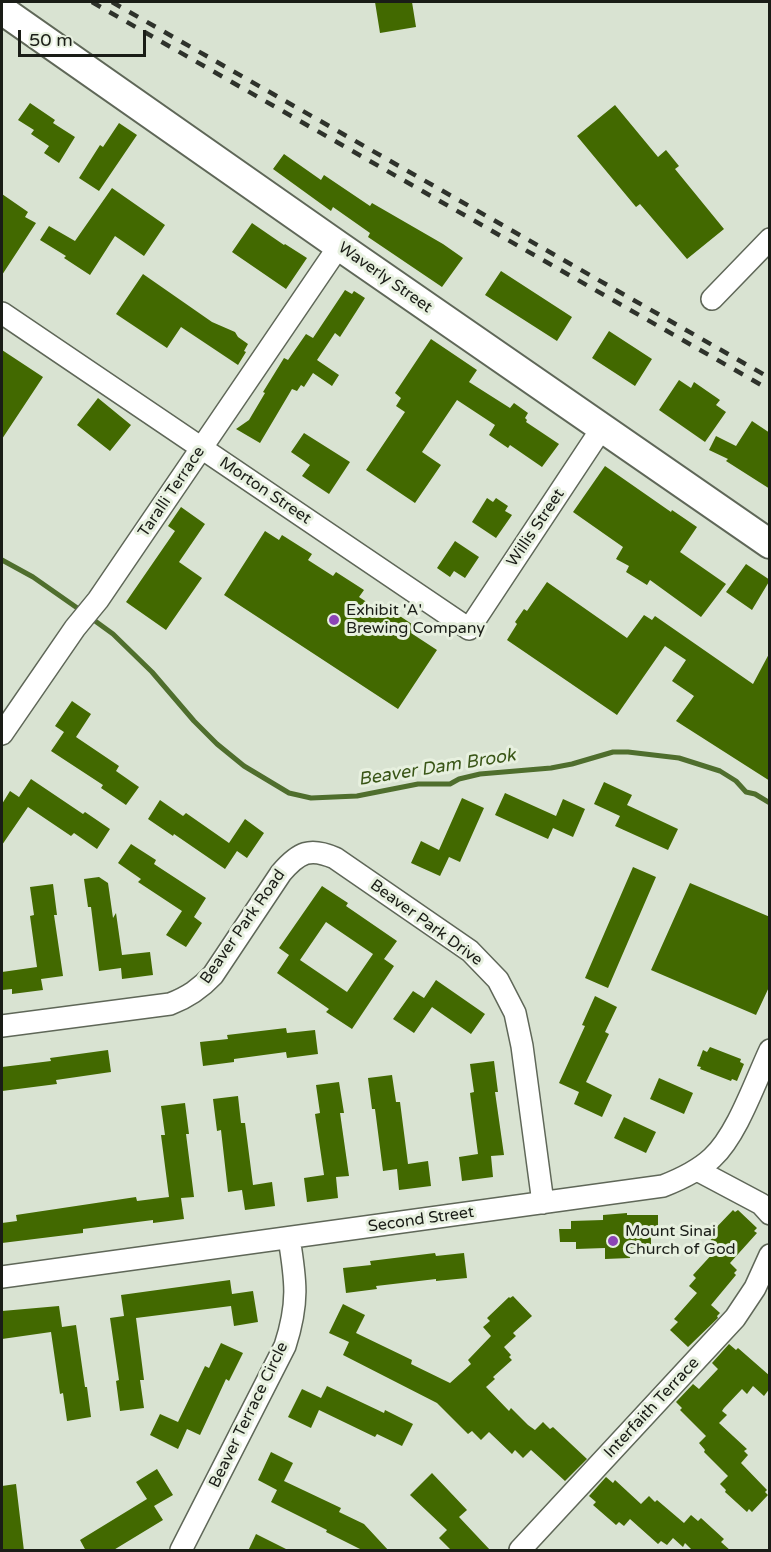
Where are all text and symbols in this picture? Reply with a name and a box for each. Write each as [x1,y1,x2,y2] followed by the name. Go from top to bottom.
[21,18,148,56] scale bar
[29,29,73,51] text: 50 m
[334,238,436,318] street label: Waverly Street
[135,443,209,541] street label: Taralli Terrace
[216,453,314,529] street label: Morton Street
[503,486,569,570] street label: Willis Street
[346,601,485,639] place label: Exhibit 'A' Brewing Company
[327,613,341,627] marker: Exhibit 'A' Brewing Company
[357,745,517,791] water label: Beaver Dam Brook
[196,866,290,988] street label: Beaver Park Road
[366,876,486,970] street label: Beaver Park Drive
[367,1203,475,1237] street label: Second Street
[625,1222,736,1260] place label: Mount Sinai Church of God
[606,1234,620,1248] marker: Mount Sinai Church of God
[205,1339,293,1491] street label: Beaver Terrace Circle
[600,1354,704,1462] street label: Interfaith Terrace

